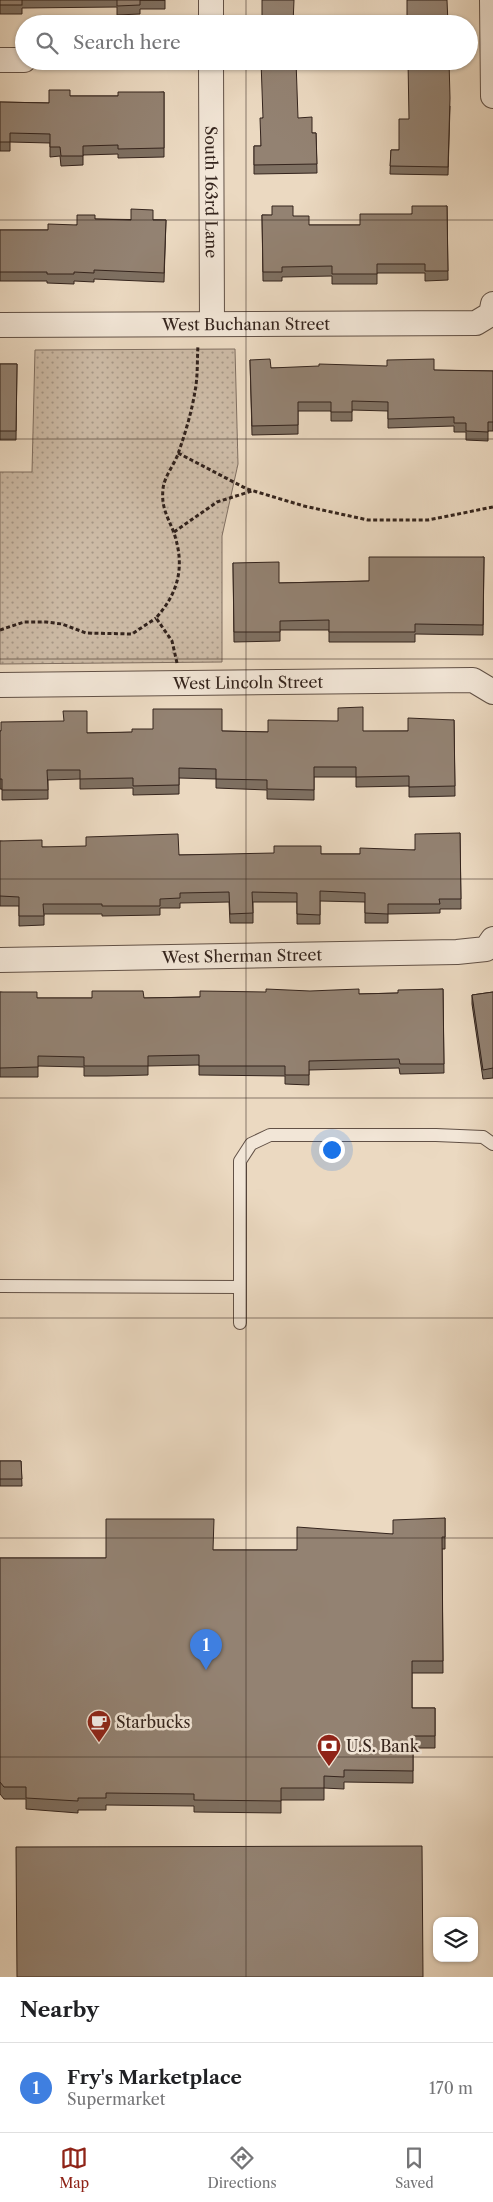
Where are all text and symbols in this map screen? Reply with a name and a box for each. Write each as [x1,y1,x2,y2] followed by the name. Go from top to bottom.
[15,15,478,70] search box
[33,29,61,57] icon: search
[73,31,181,54] text: Search here
[201,126,222,258] street label: South 163rd Lane
[161,314,330,334] street label: West Buchanan Street
[172,672,323,693] street label: West Lincoln Street
[161,944,323,967] street label: West Sherman Street
[319,1137,345,1163] your location
[190,1629,222,1670] pin: 1
[86,1709,112,1743] cafe icon: Starbucks
[116,1712,191,1732] place label: Starbucks
[316,1733,342,1767] bank icon: U.S. Bank
[346,1736,420,1756] place label: U.S. Bank
[433,1917,478,1962] map controls
[433,1917,478,1962] button: layers
[20,1997,99,2022] text: Nearby
[67,2066,242,2089] text: Fry's Marketplace
[32,2078,40,2098] text: 1
[429,2078,473,2098] text: 170 m
[67,2089,165,2109] text: Supermarket
[59,2144,89,2192] tab: Map
[207,2144,277,2192] tab: Directions
[395,2144,434,2192] tab: Saved

